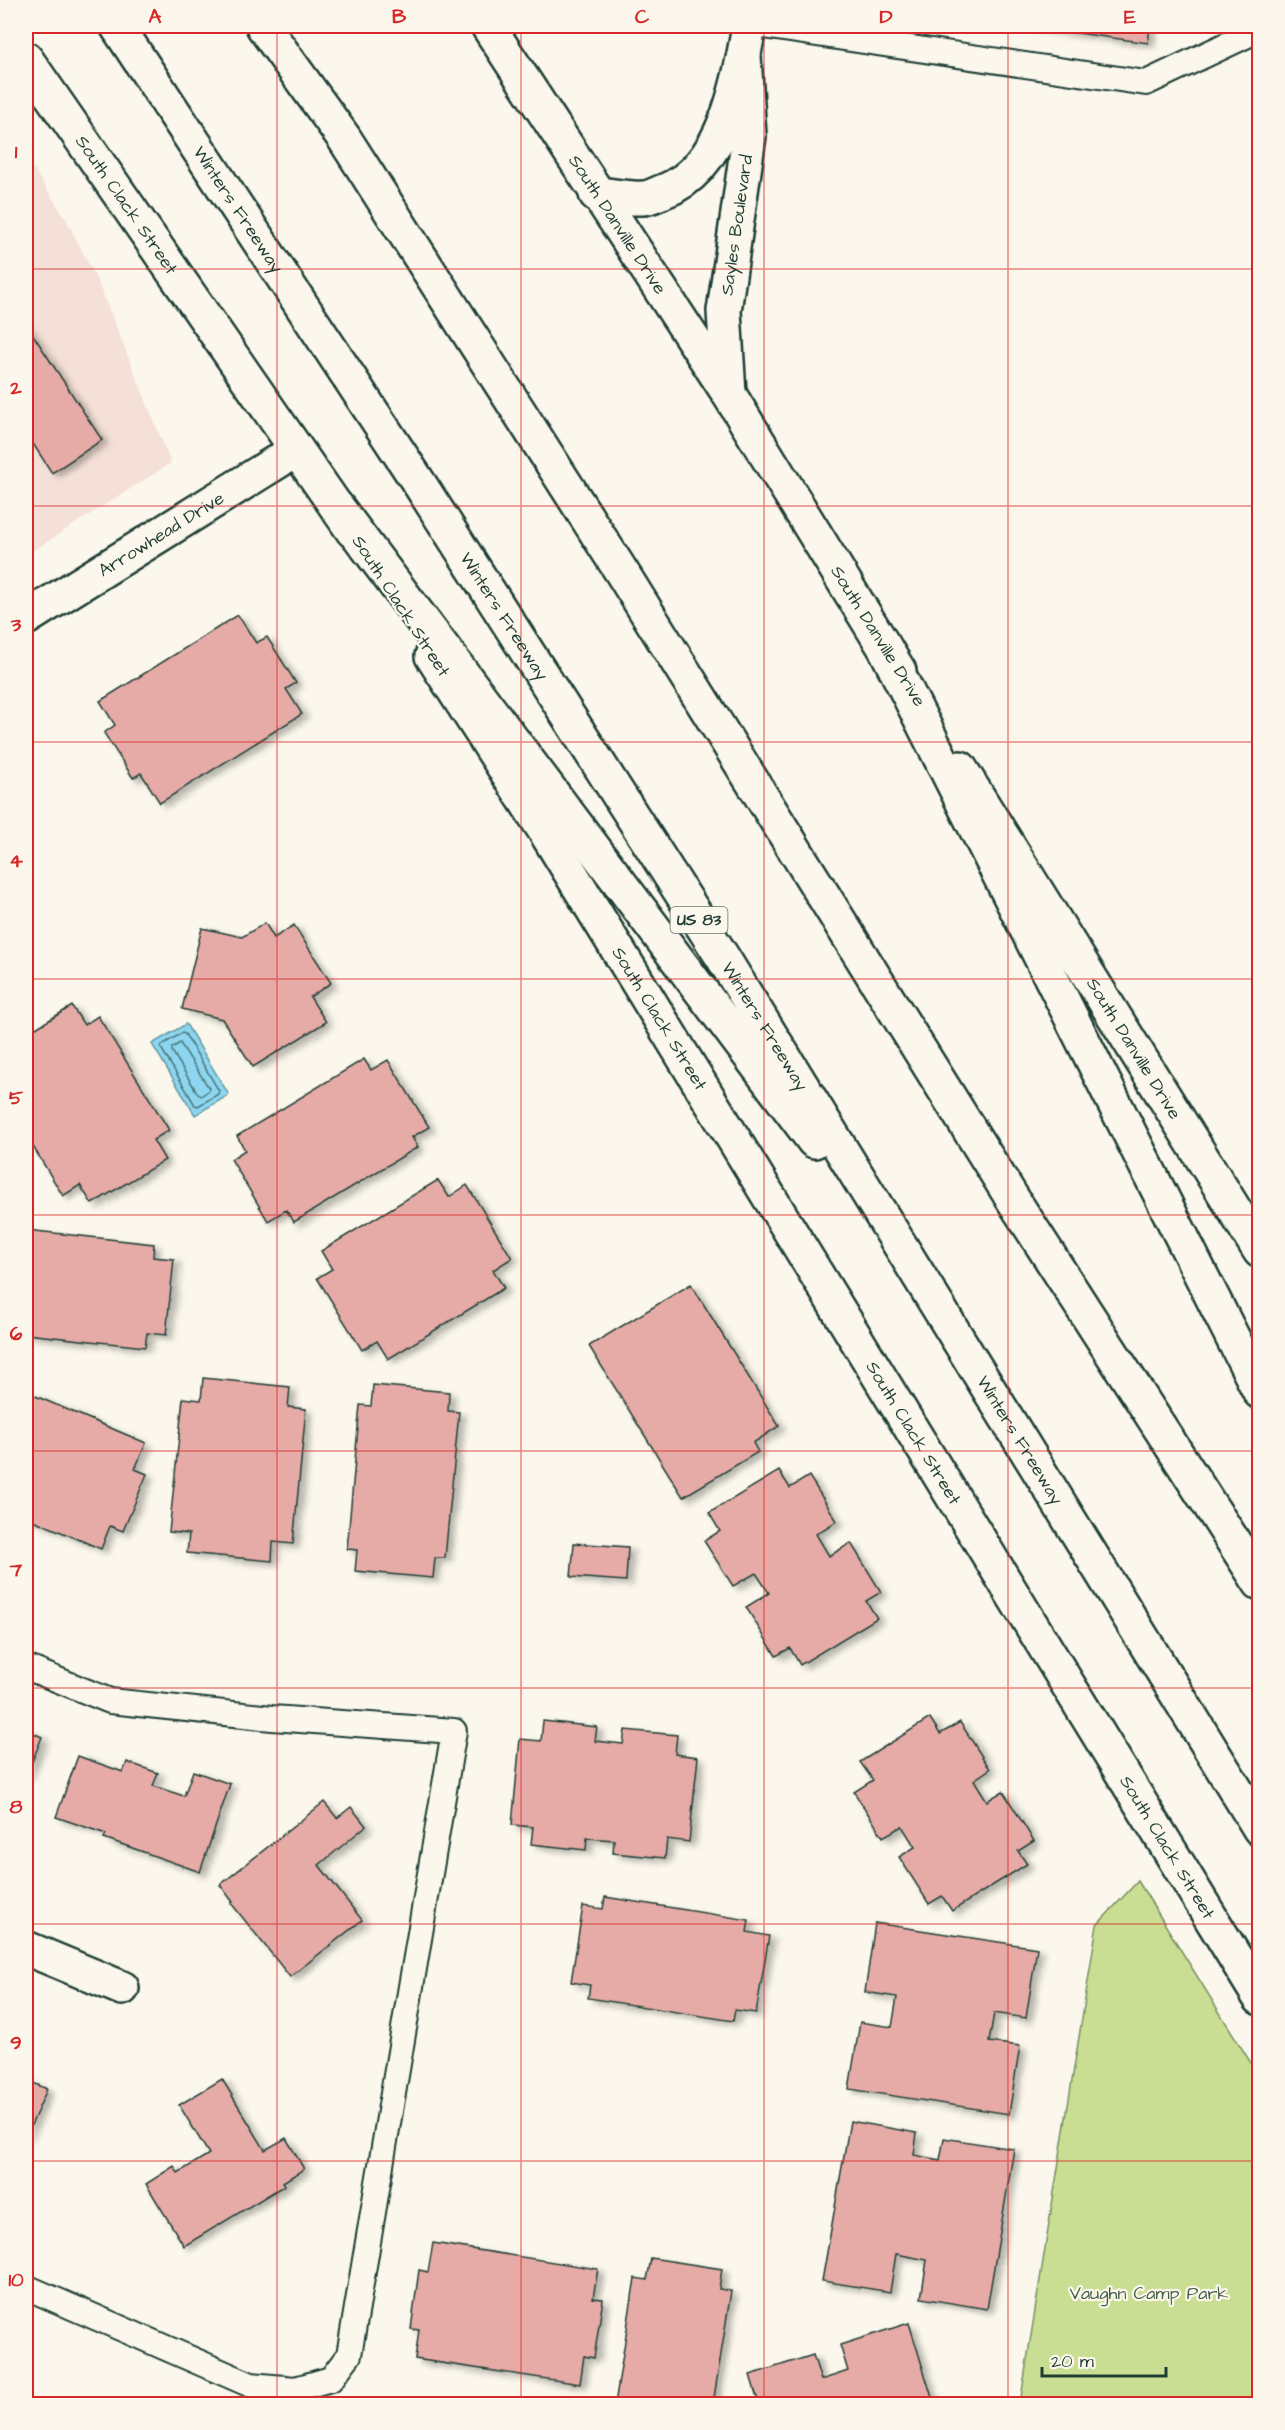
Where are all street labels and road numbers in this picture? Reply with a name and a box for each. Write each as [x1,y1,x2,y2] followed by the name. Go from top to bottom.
[70,130,184,280] street label: South Clack Street
[187,141,289,279] street label: Winters Freeway
[563,150,673,299] street label: South Danville Drive
[714,153,759,297] street label: Sayles Boulevard
[93,485,229,583] street label: Arrowhead Drive
[346,530,457,682] street label: South Clack Street
[454,547,555,686] street label: Winters Freeway
[824,561,932,712] street label: South Danville Drive
[670,907,728,933] road number: US 83
[606,942,714,1096] street label: South Clack Street
[716,957,815,1096] street label: Winters Freeway
[1081,973,1188,1124] street label: South Danville Drive
[860,1356,968,1510] street label: South Clack Street
[971,1371,1070,1510] street label: Winters Freeway
[1114,1771,1222,1924] street label: South Clack Street

